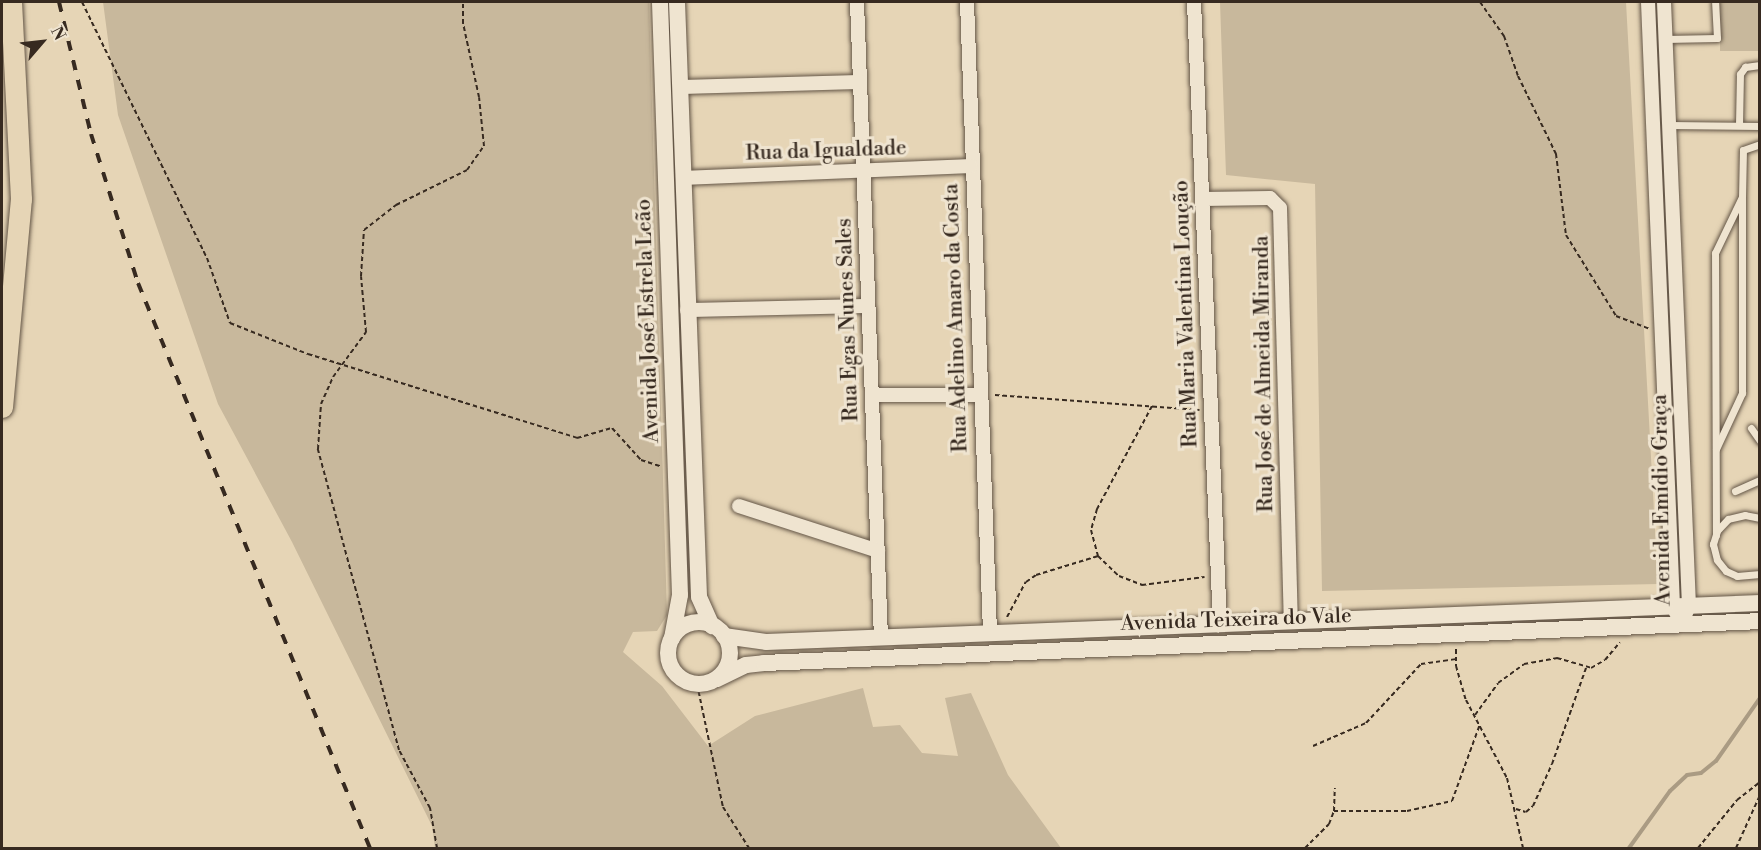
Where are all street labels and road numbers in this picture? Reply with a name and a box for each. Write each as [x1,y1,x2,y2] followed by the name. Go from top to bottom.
[745,136,907,166] street label: Rua da Igualdade
[1169,180,1203,448] street label: Rua Maria Valentina Loução
[939,183,973,453] street label: Rua Adelino Amaro da Costa
[631,198,665,444] street label: Avenida José Estrela Leão
[832,218,864,422] street label: Rua Egas Nunes Sales
[1249,235,1279,513] street label: Rua José de Almeida Miranda
[1648,394,1676,606] street label: Avenida Emídio Graça
[1120,603,1352,637] street label: Avenida Teixeira do Vale

